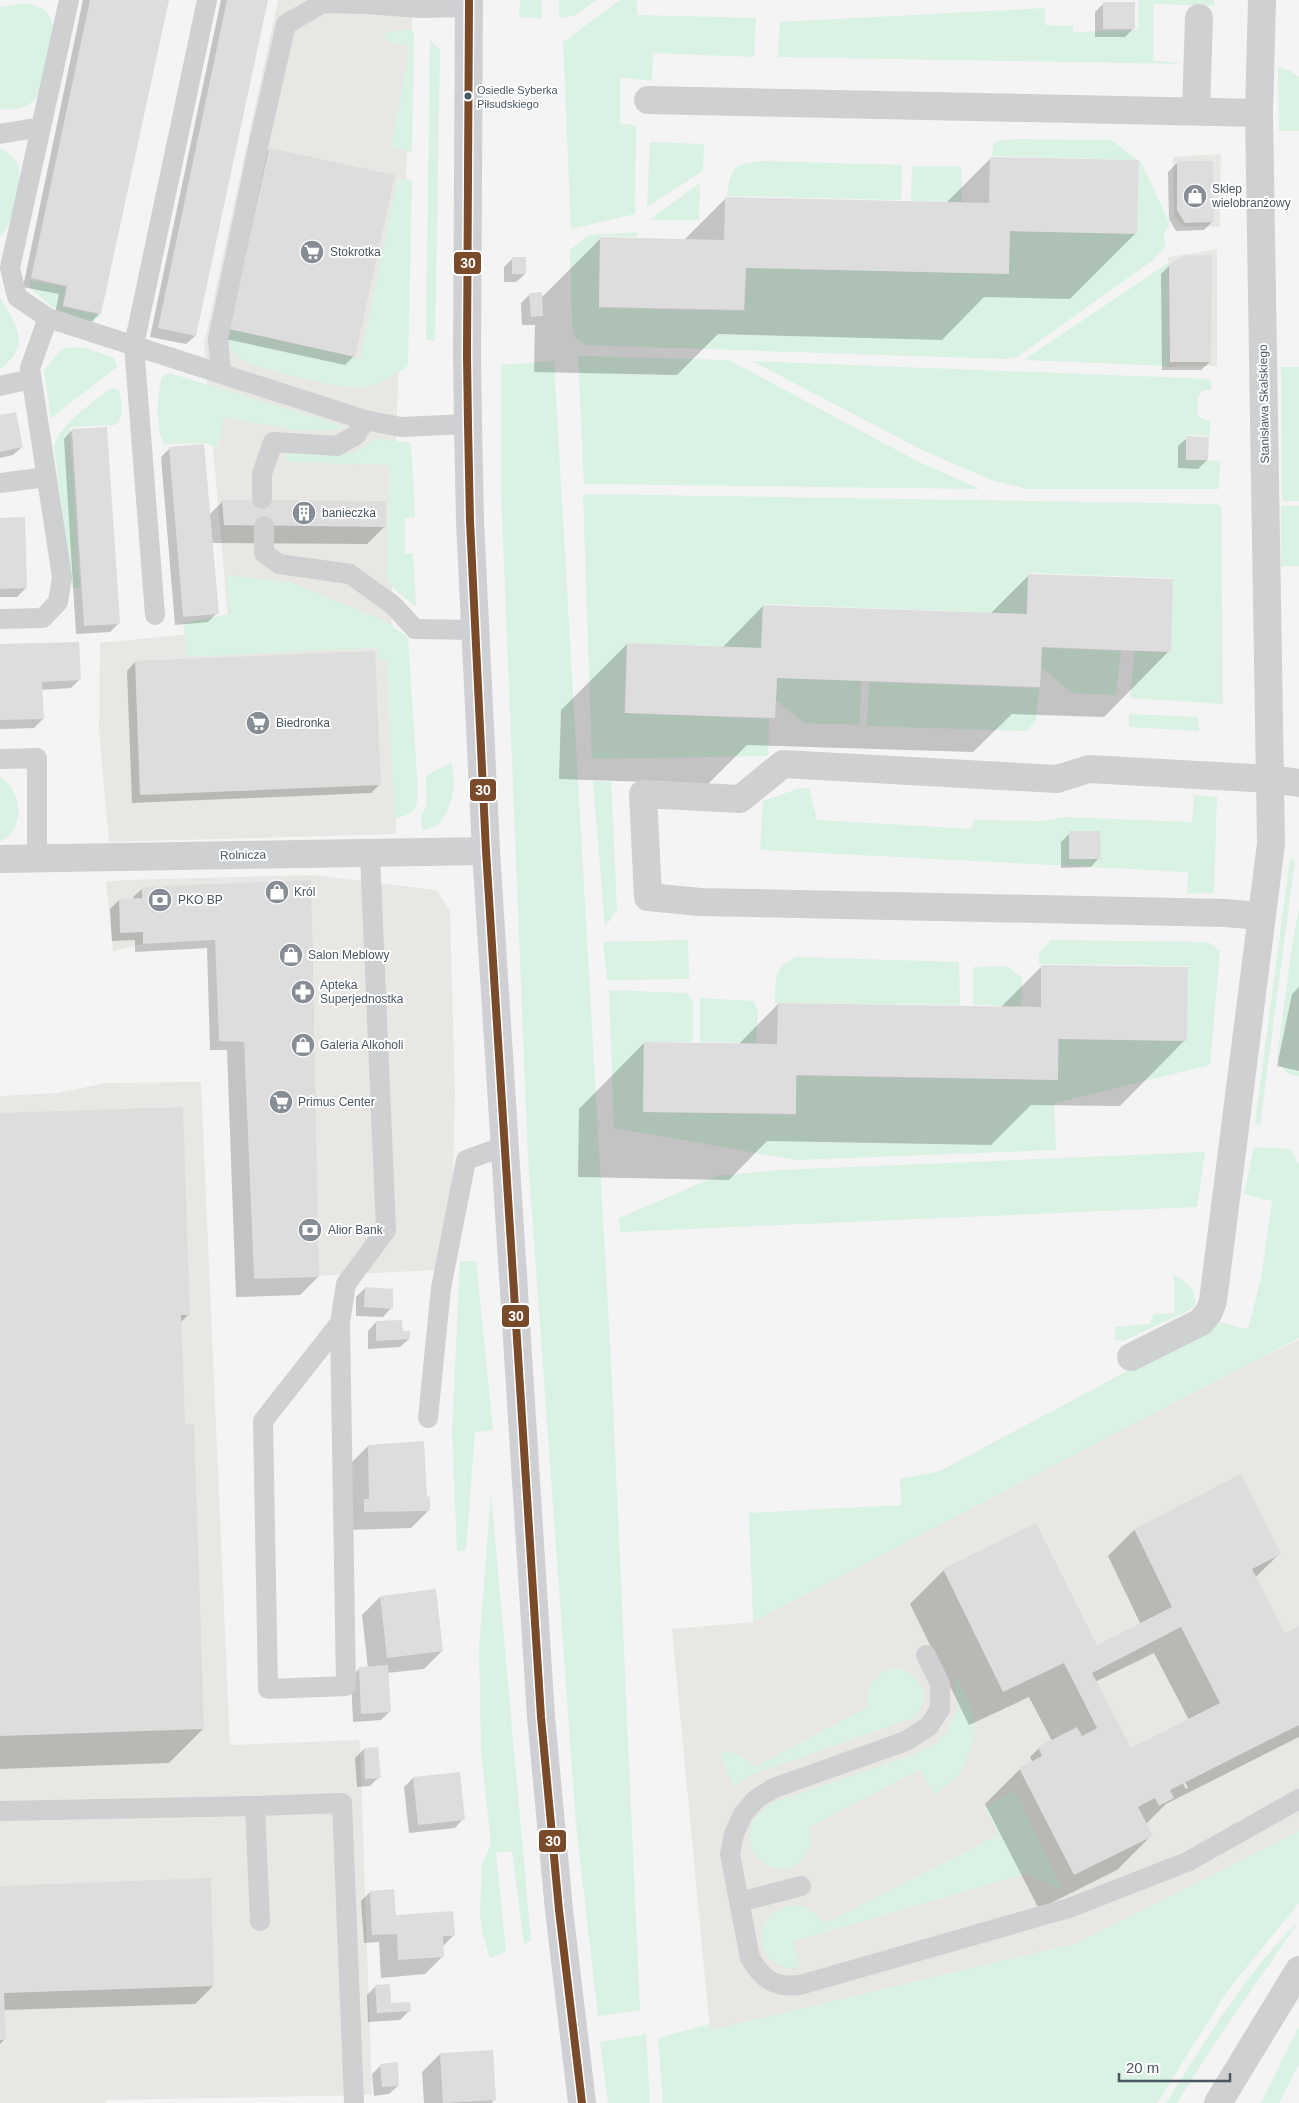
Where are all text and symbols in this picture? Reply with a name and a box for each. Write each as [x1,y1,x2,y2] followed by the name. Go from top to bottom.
[477,84,559,110] place label: Osiedle Syberka Piłsudskiego
[463,91,473,101] marker: Osiedle Syberka Piłsudskiego
[1211,182,1291,210] place label: Sklep wielobranżowy
[1182,183,1208,209] shop icon: Sklep wielobranżowy
[299,239,325,265] supermarket icon: Stokrotka
[330,245,381,259] place label: Stokrotka
[453,251,482,275] line badge: 30
[460,255,476,271] text: 30
[1256,344,1272,464] street label: Stanisława Skalskiego
[291,500,317,526] building icon: banieczka
[322,506,376,520] place label: banieczka
[245,710,271,736] supermarket icon: Biedronka
[276,716,330,730] place label: Biedronka
[469,778,497,802] line badge: 30
[475,782,491,798] text: 30
[220,848,266,862] street label: Rolnicza
[264,879,290,905] shop icon: Król
[294,885,315,899] place label: Król
[147,887,173,913] bank icon: PKO BP
[178,893,223,907] place label: PKO BP
[278,942,304,968] shop icon: Salon Meblowy
[308,948,389,962] place label: Salon Meblowy
[320,978,404,1006] place label: Apteka Superjednostka
[290,979,316,1005] pharmacy icon: Apteka Superjednostka
[290,1032,316,1058] shop icon: Galeria Alkoholi
[320,1038,403,1052] place label: Galeria Alkoholi
[268,1089,294,1115] supermarket icon: Primus Center
[298,1095,375,1109] place label: Primus Center
[297,1217,323,1243] bank icon: Alior Bank
[328,1223,384,1237] place label: Alior Bank
[501,1304,530,1328] line badge: 30
[508,1308,524,1324] text: 30
[538,1829,567,1853] line badge: 30
[545,1833,561,1849] text: 30
[1119,2050,1230,2082] scale bar
[1126,2059,1159,2076] text: 20 m

